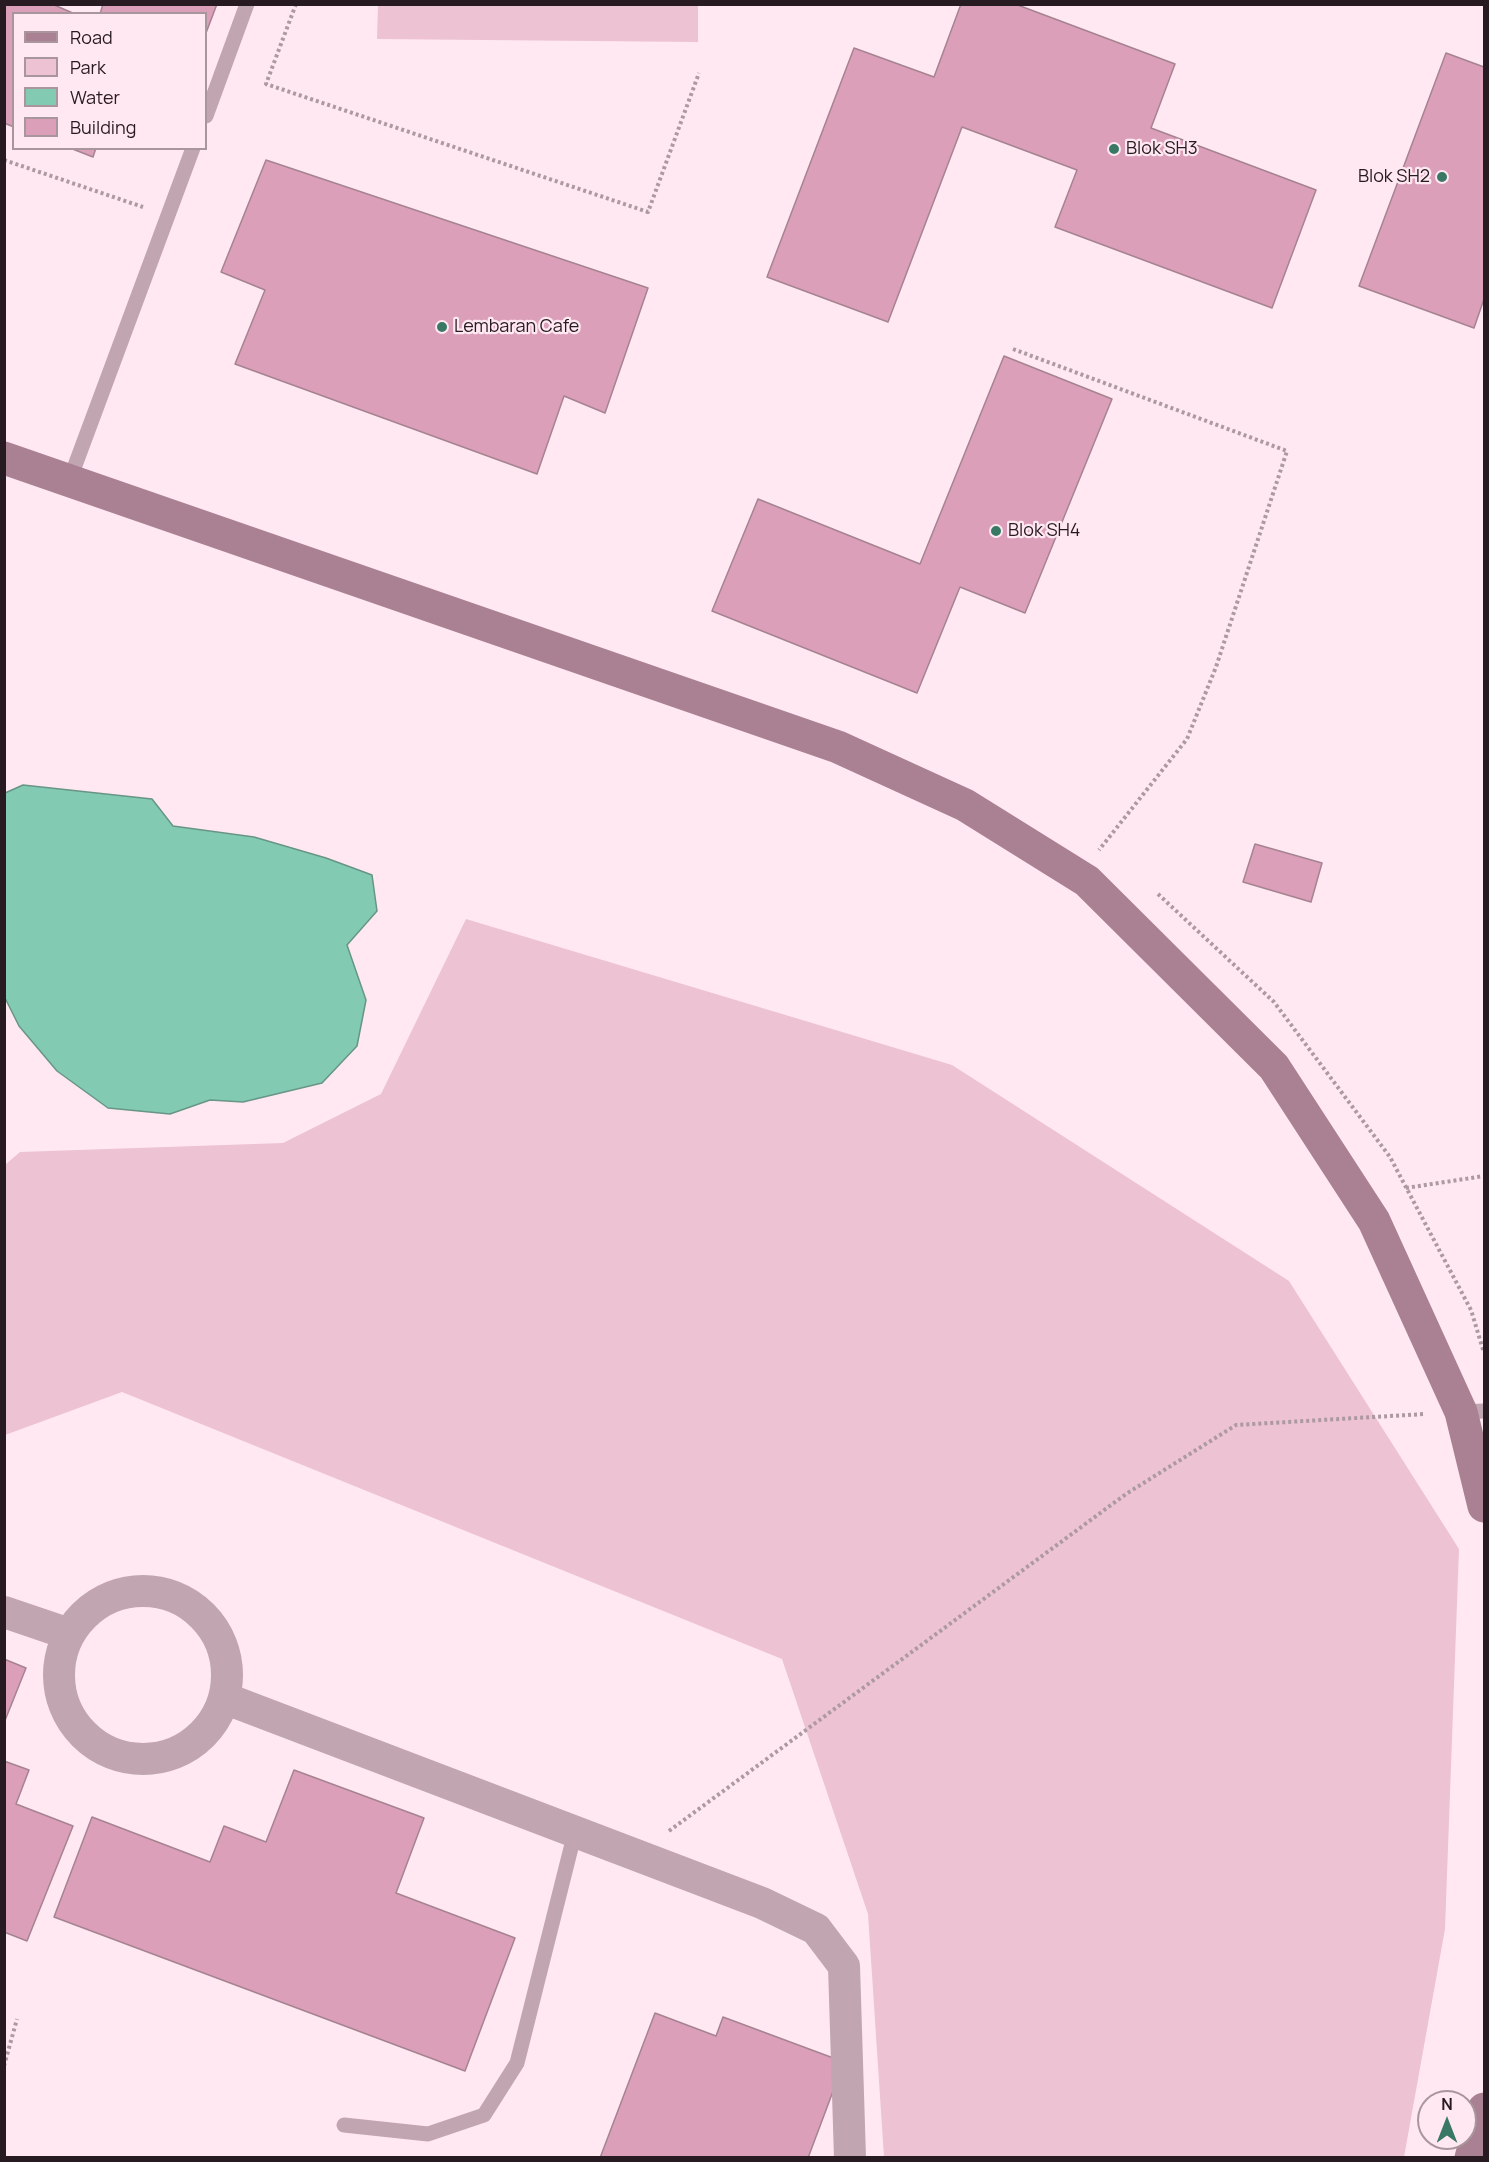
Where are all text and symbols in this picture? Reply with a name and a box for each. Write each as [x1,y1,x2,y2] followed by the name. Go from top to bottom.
[12,12,207,150] legend
[70,25,113,49] text: Road
[70,55,106,79] text: Park
[70,85,120,109] text: Water
[70,115,136,139] text: Building
[1126,138,1198,160] place label: Blok SH3
[1107,142,1121,156] marker: Blok SH3
[1358,166,1430,188] place label: Blok SH2
[1435,170,1449,184] marker: Blok SH2
[454,316,579,338] place label: Lembaran Cafe
[435,320,449,334] marker: Lembaran Cafe
[1008,520,1080,542] place label: Blok SH4
[989,524,1003,538] marker: Blok SH4
[1417,2090,1477,2150] north arrow
[1441,2093,1453,2115] text: N

